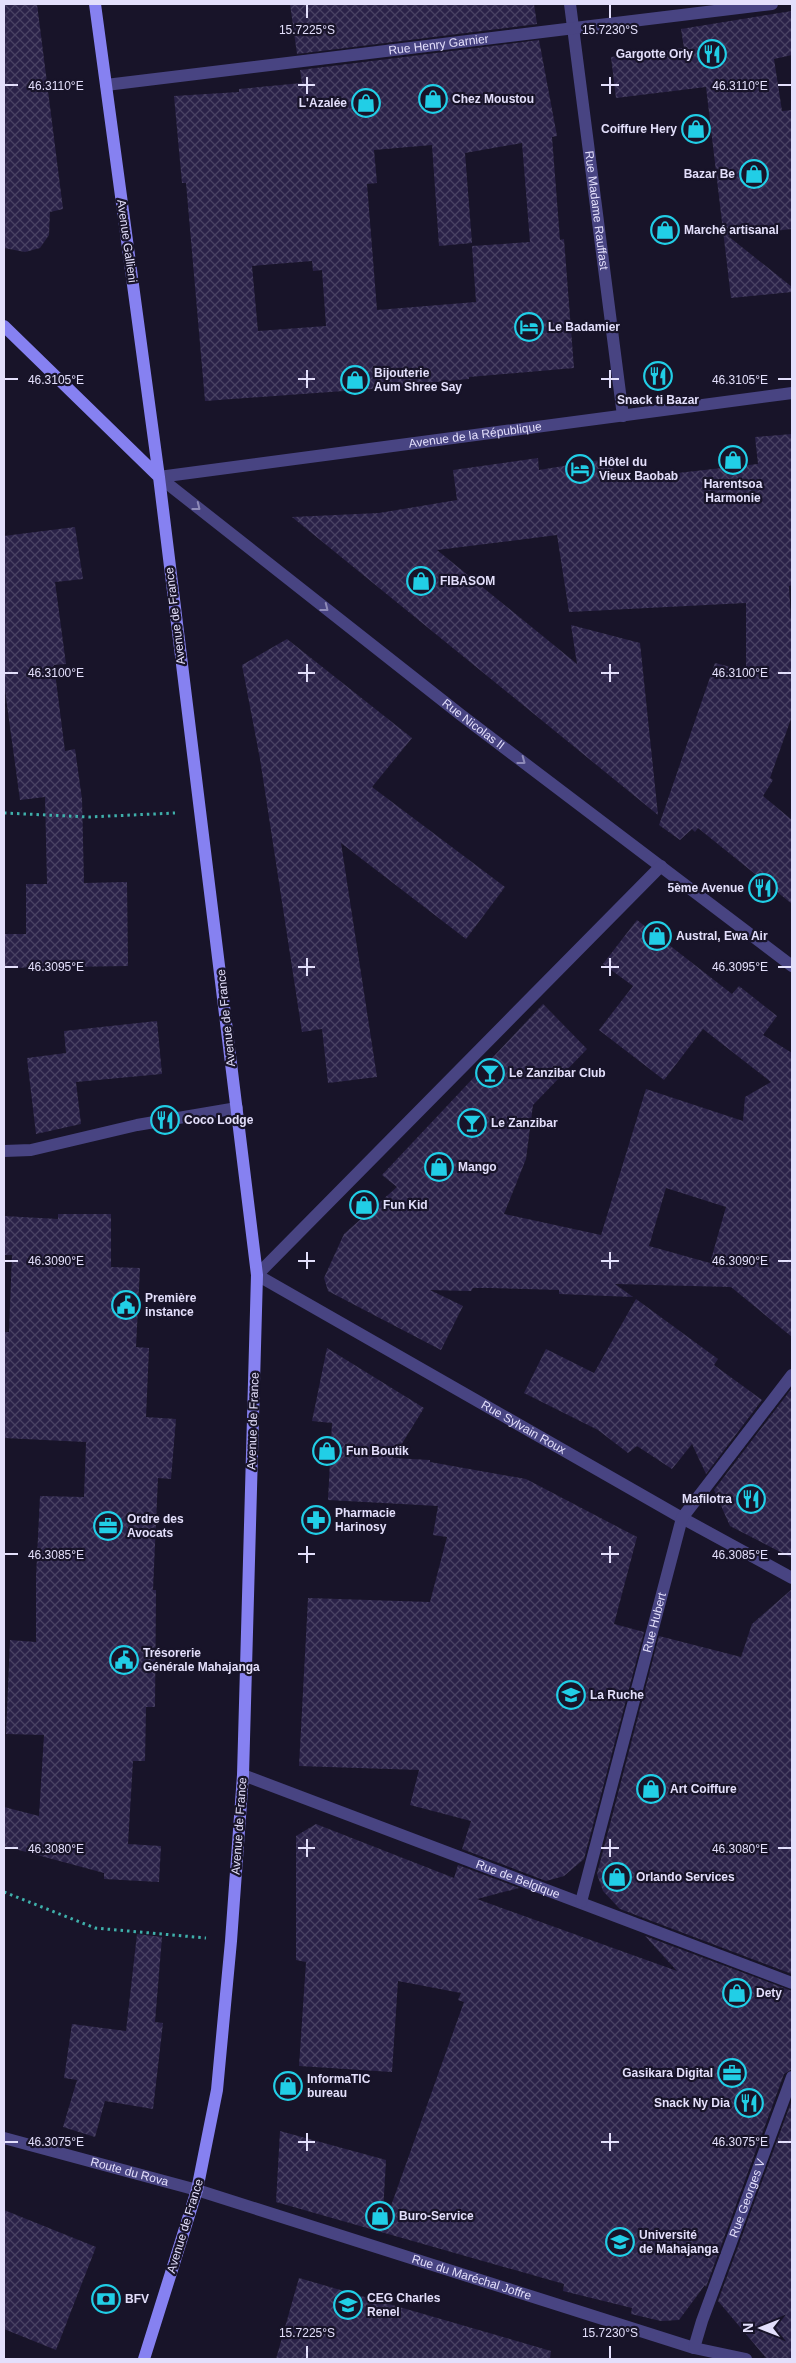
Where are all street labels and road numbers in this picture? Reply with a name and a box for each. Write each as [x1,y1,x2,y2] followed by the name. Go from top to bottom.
[388,32,489,58] street label: Rue Henry Garnier
[582,150,611,271] street label: Rue Madame Rauffast
[114,199,140,283] street label: Avenue Gallieni
[408,419,543,451] street label: Avenue de la République
[162,566,188,665] street label: Avenue de France
[439,696,507,753] street label: Rue Nicolas II
[214,968,238,1067] street label: Avenue de France
[244,1372,262,1470] street label: Avenue de France
[479,1398,569,1457] street label: Rue Sylvain Roux
[640,1590,669,1654] street label: Rue Hubert
[229,1776,249,1875] street label: Avenue de France
[474,1857,562,1902] street label: Rue de Belgique
[89,2155,170,2189] street label: Route du Rova
[726,2157,768,2240] street label: Rue Georges V
[164,2177,206,2275] street label: Avenue de France
[410,2252,533,2303] street label: Rue du Maréchal Joffre

